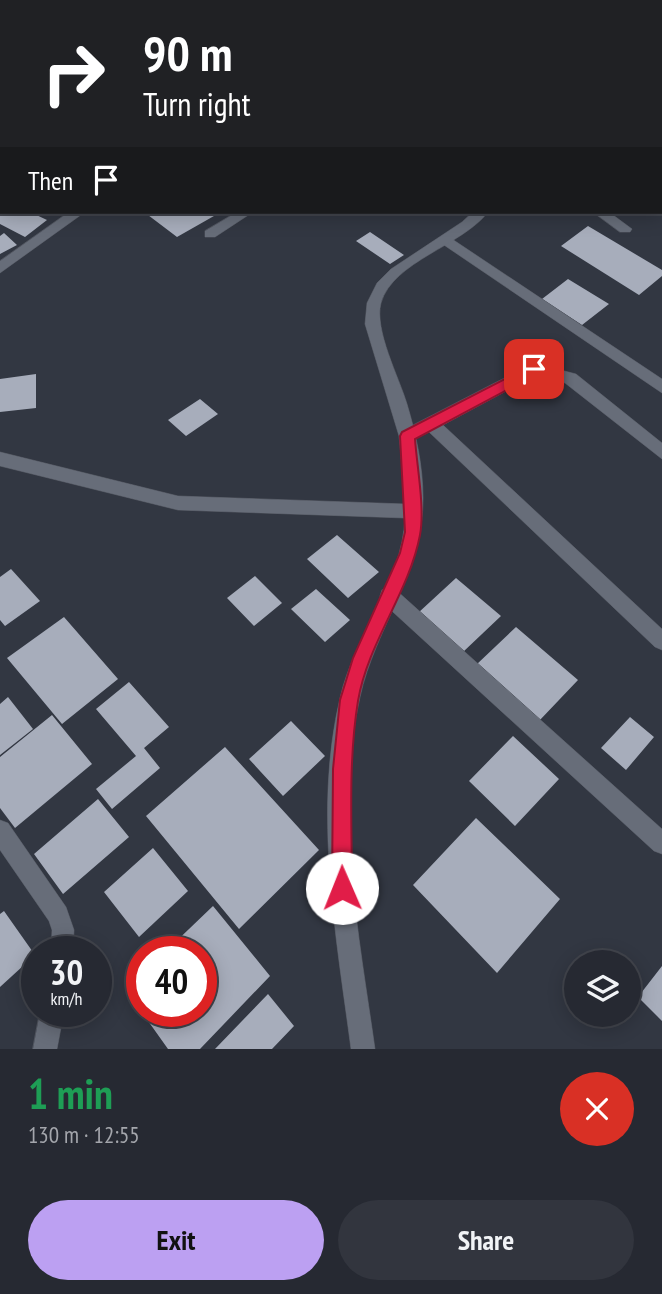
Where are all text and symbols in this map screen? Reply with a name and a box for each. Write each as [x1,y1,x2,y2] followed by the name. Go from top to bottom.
[143,21,232,85] text: 90 m
[28,28,119,119] icon: right
[143,83,251,125] text: Turn right
[87,161,125,199] icon: arrive
[28,164,73,197] text: Then
[504,339,564,399] pin
[515,350,553,388] icon: arrive
[305,851,379,925] position arrow
[126,936,217,1027] speed limit sign: 40
[50,949,83,995] text: 30
[564,950,641,1027] map controls
[564,950,641,1027] button: layers
[51,987,82,1010] text: km/h
[28,1066,113,1121] text: 1 min
[560,1072,634,1146] button: close
[28,1120,140,1149] text: 130 m · 12:55
[28,1200,324,1280] button: Exit
[338,1200,634,1280] button: Share

